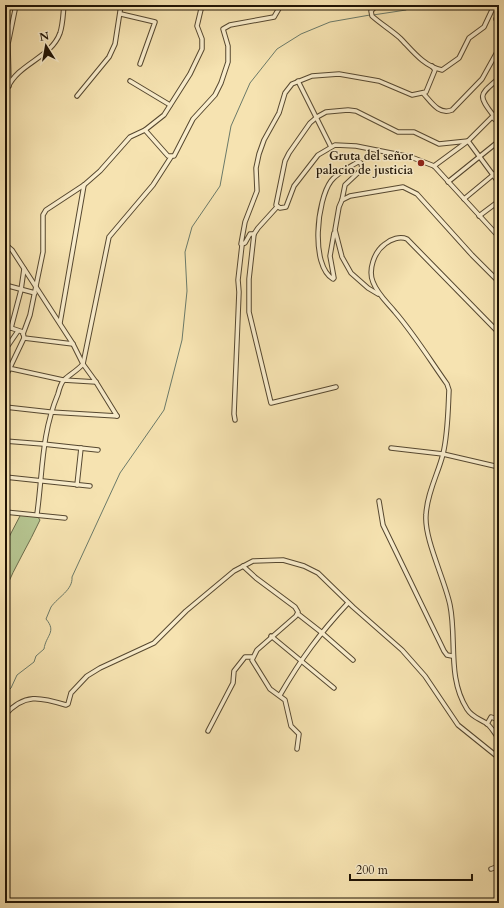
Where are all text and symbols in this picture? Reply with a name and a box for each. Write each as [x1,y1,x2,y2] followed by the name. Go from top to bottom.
[26,26,66,66] north arrow
[38,28,51,45] text: N
[316,148,413,178] place label: Gruta del señor palacio de justicia
[416,158,426,168] marker: Gruta del señor palacio de justicia
[350,856,472,882] scale bar
[356,862,389,878] text: 200 m

